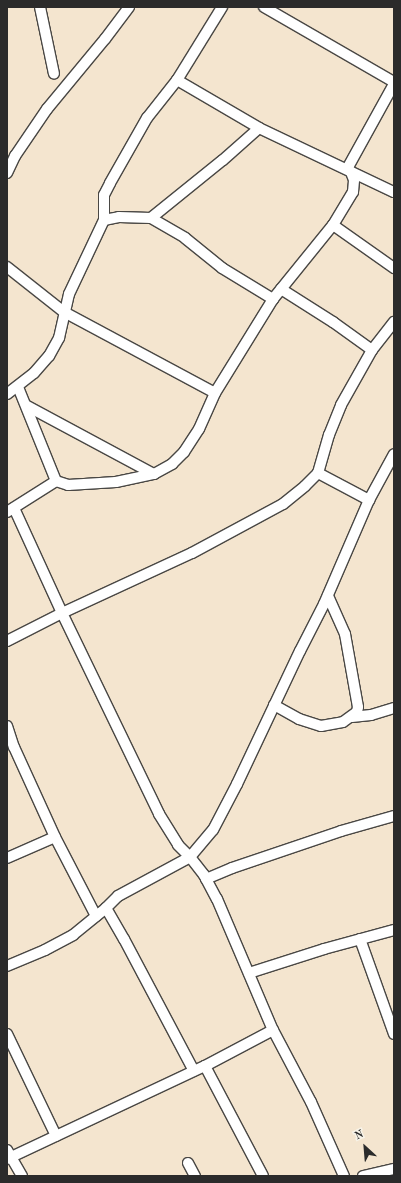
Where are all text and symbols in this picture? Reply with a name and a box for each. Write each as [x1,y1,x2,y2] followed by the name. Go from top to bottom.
[345,1127,385,1167] north arrow
[353,1129,366,1143] text: N

